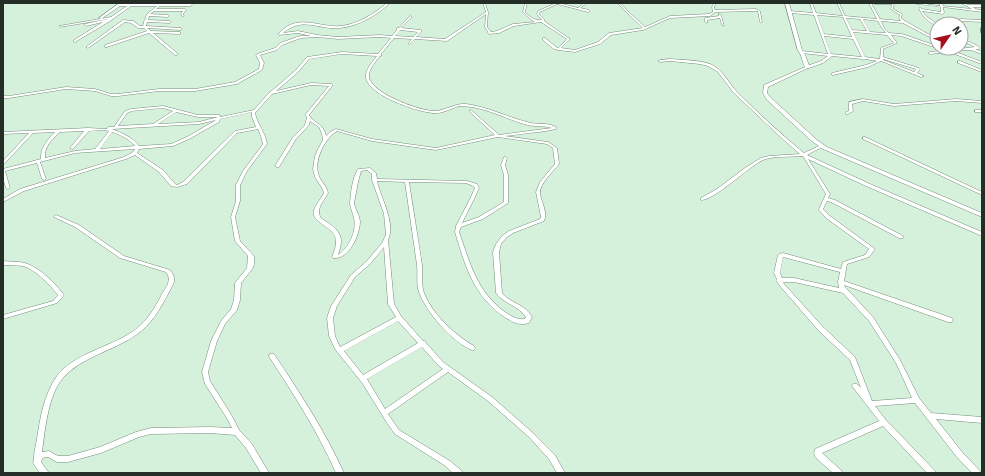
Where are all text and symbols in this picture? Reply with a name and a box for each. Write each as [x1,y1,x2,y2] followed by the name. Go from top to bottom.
[929,16,969,56] north arrow
[949,24,964,37] text: N

